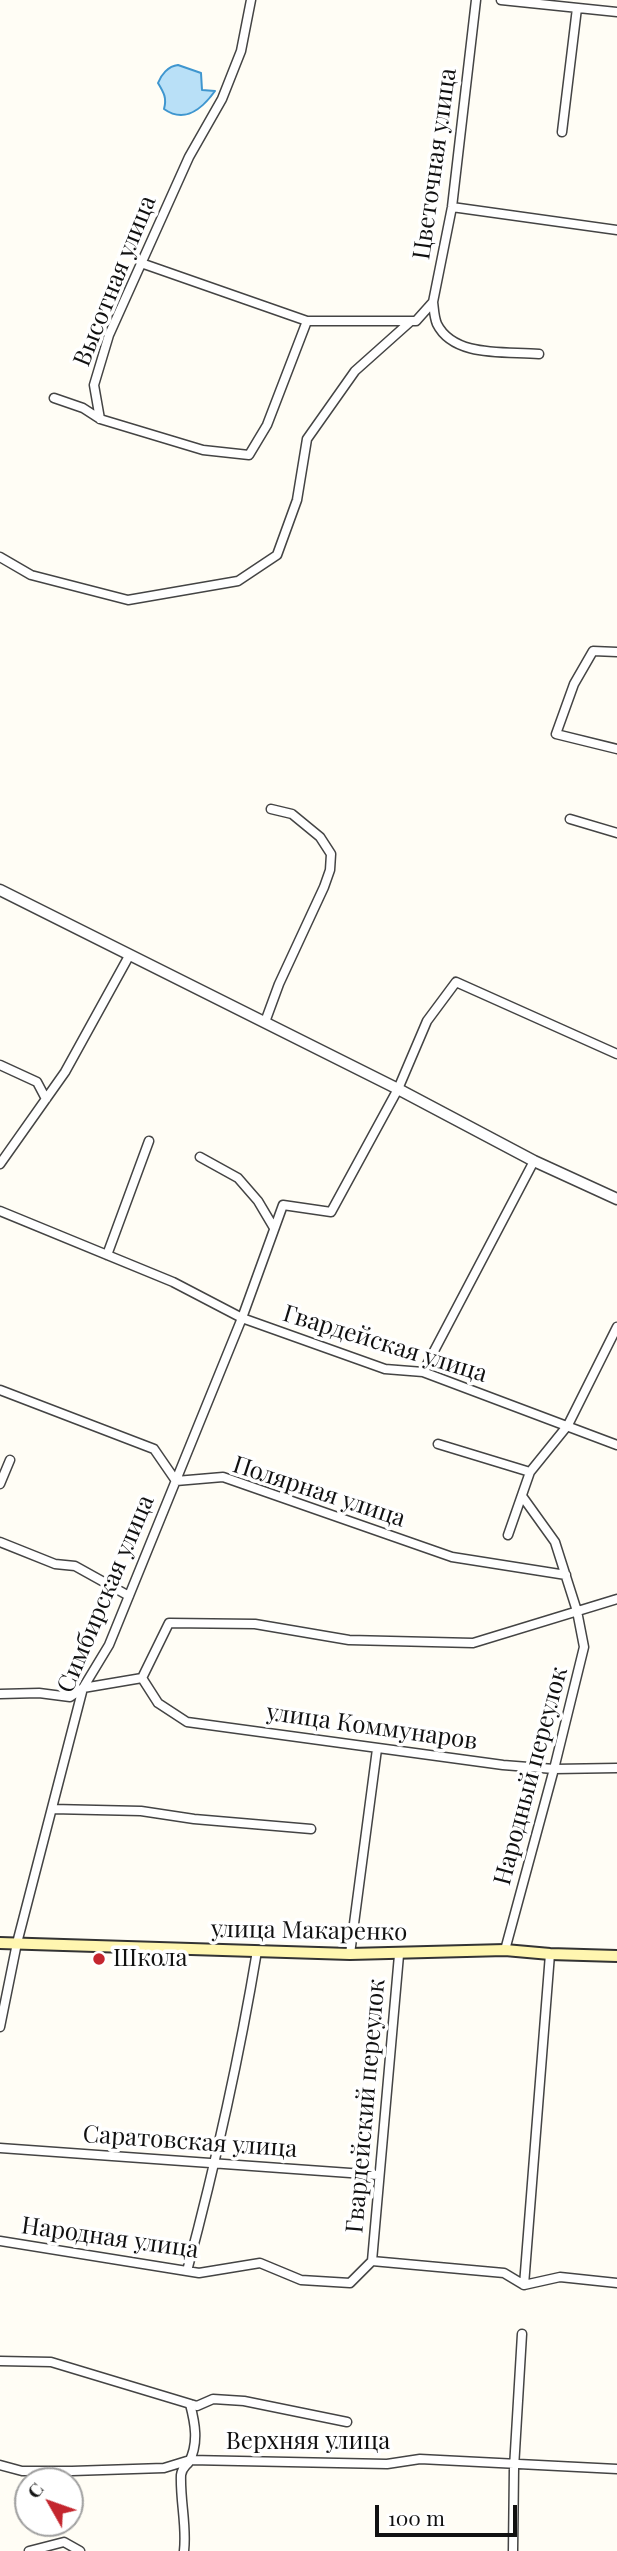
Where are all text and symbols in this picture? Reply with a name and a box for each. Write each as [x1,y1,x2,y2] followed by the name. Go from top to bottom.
[407,66,463,262] street label: Цветочная улица
[68,191,162,371] street label: Высотная улица
[279,1299,491,1389] street label: Гвардейская улица
[229,1451,409,1533] street label: Полярная улица
[51,1491,161,1697] street label: Симбирская улица
[488,1664,574,1888] street label: Народный переулок
[265,1698,479,1756] street label: улица Коммунаров
[211,1915,407,1947] street label: улица Макаренко
[113,1945,187,1973] place label: Школа
[91,1951,107,1967] marker: Школа
[341,1978,391,2234] street label: Гвардейский переулок
[82,2120,298,2164] street label: Саратовская улица
[20,2211,200,2265] street label: Народная улица
[226,2428,390,2456] street label: Верхняя улица
[14,2467,84,2537] north arrow
[20,2476,49,2503] text: С
[379,2492,521,2536] scale bar
[388,2503,445,2531] text: 100 m

